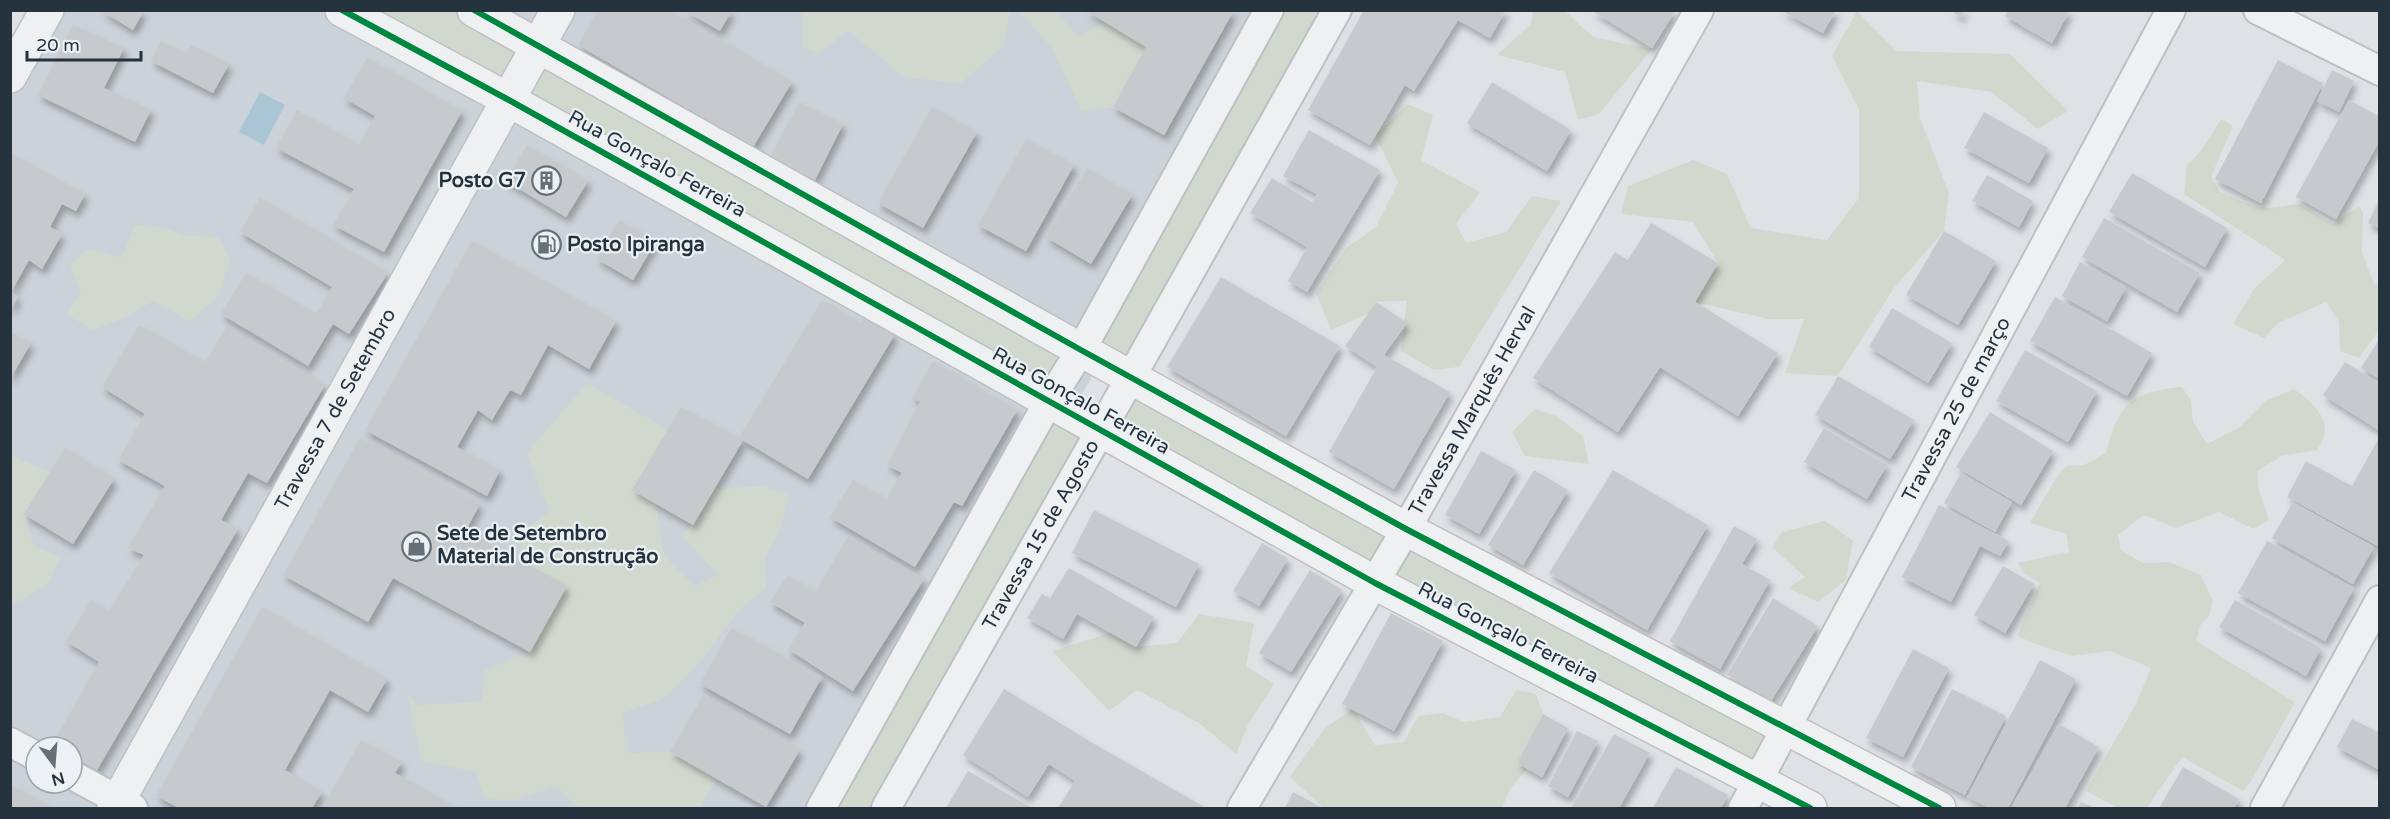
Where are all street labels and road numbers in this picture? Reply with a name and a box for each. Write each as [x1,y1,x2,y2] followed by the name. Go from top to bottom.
[564,105,750,223] street label: Rua Gonçalo Ferreira
[1404,302,1541,520] street label: Travessa Marquês Herval
[270,304,401,515] street label: Travessa 7 de Setembro
[1897,313,2016,506] street label: Travessa 25 de março
[988,342,1174,460] street label: Rua Gonçalo Ferreira
[978,435,1105,635] street label: Travessa 15 de Agosto
[1414,577,1602,689] street label: Rua Gonçalo Ferreira

